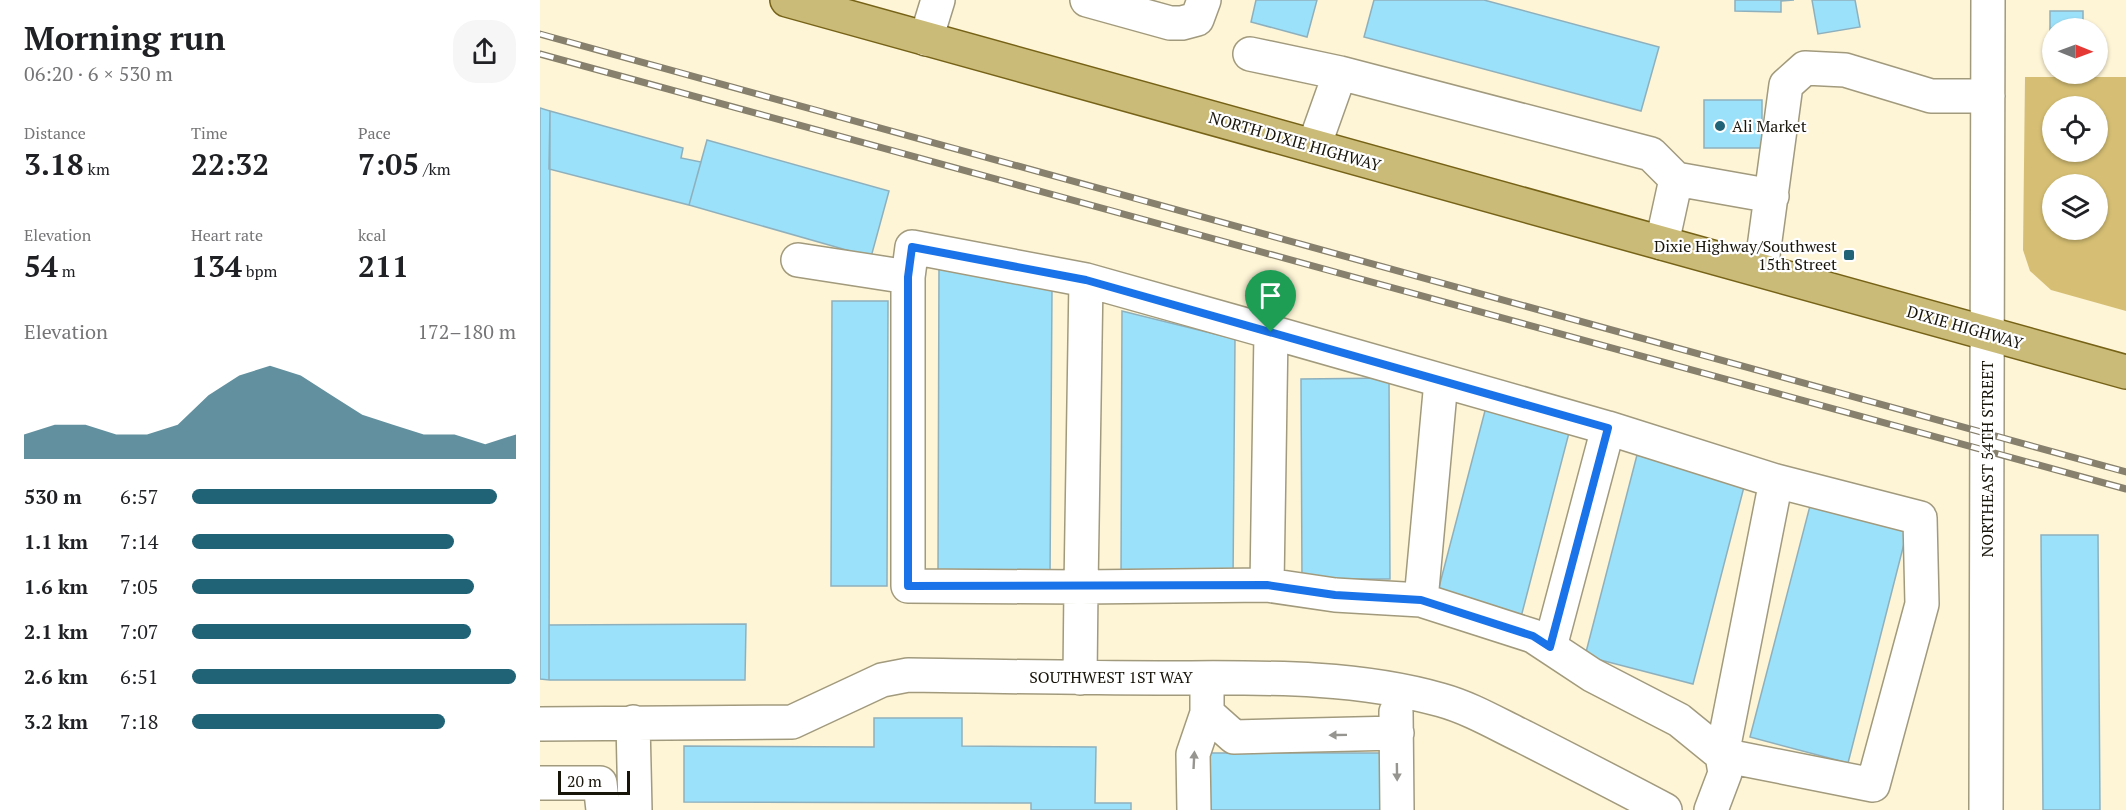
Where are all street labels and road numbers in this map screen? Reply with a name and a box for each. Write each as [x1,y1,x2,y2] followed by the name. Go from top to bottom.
[1206,106,1384,176] street label: NORTH DIXIE HIGHWAY
[1904,300,2026,354] street label: DIXIE HIGHWAY
[1976,361,1998,557] street label: NORTHEAST 54TH STREET
[1029,666,1193,688] street label: SOUTHWEST 1ST WAY

